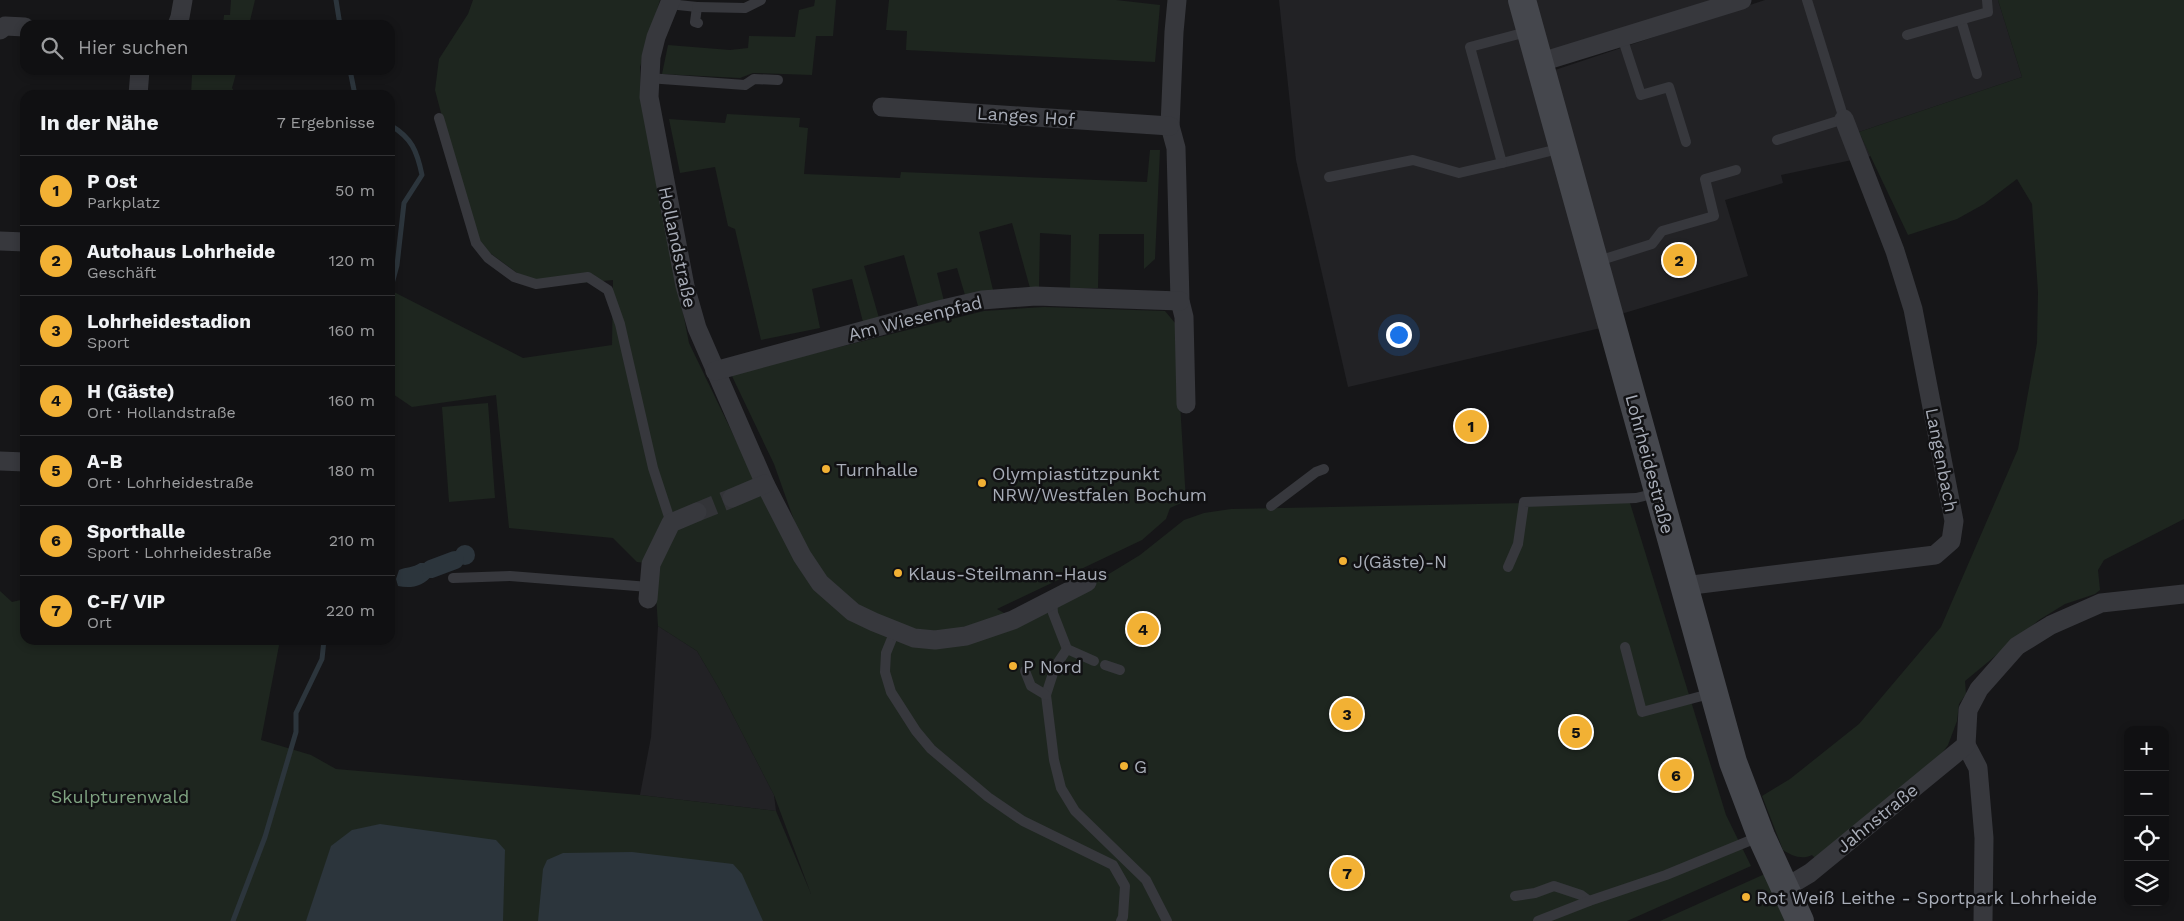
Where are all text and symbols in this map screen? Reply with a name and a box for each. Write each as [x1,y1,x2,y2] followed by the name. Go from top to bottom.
[20,20,395,75] search box
[38,34,66,62] icon: search
[78,36,189,59] text: Hier suchen
[976,102,1076,130] street label: Langes Hof
[40,110,159,135] text: In der Nähe
[277,113,375,132] text: 7 Ergebnisse
[87,170,137,193] text: P Ost
[53,181,59,200] text: 1
[335,181,375,200] text: 50 m
[655,185,701,309] street label: Hollandstraße
[87,193,160,212] text: Parkplatz
[87,240,275,263] text: Autohaus Lohrheide
[1663,241,1695,279] pin: 2
[51,251,61,270] text: 2
[329,251,375,270] text: 120 m
[87,263,156,282] text: Geschäft
[846,291,984,345] street label: Am Wiesenpfad
[87,310,251,333] text: Lohrheidestadion
[51,321,61,340] text: 3
[328,321,375,340] text: 160 m
[1386,322,1412,348] your location
[87,333,130,352] text: Sport
[87,380,175,403] text: H (Gäste)
[51,391,61,410] text: 4
[328,391,375,410] text: 160 m
[1621,392,1679,536] street label: Lohrheidestraße
[87,403,236,422] text: Ort · Hollandstraße
[1922,406,1962,514] street label: Langenbach
[1455,407,1487,445] pin: 1
[87,450,123,473] text: A-B
[836,459,918,480] place label: Turnhalle
[51,461,61,480] text: 5
[328,461,375,480] text: 180 m
[820,463,832,475] marker: Turnhalle
[992,463,1207,505] place label: Olympiastützpunkt NRW/Westfalen Bochum
[87,473,254,492] text: Ort · Lohrheidestraße
[976,477,988,489] marker: Olympiastützpunkt NRW/Westfalen Bochum
[87,520,185,543] text: Sporthalle
[51,531,61,550] text: 6
[329,531,375,550] text: 210 m
[87,543,272,562] text: Sport · Lohrheidestraße
[1353,551,1447,572] place label: J(Gäste)-N
[1337,555,1349,567] marker: J(Gäste)-N
[908,563,1107,584] place label: Klaus-Steilmann-Haus
[892,567,904,579] marker: Klaus-Steilmann-Haus
[87,590,165,613] text: C-F/ VIP
[51,601,61,620] text: 7
[326,601,375,620] text: 220 m
[1127,610,1159,648] pin: 4
[87,613,112,632] text: Ort
[1023,656,1082,677] place label: P Nord
[1007,660,1019,672] marker: P Nord
[1331,695,1363,733] pin: 3
[1560,713,1592,751] pin: 5
[2124,726,2169,906] map controls
[2124,726,2169,771] button: +
[1134,756,1147,777] place label: G
[1660,756,1692,794] pin: 6
[1118,760,1130,772] marker: G
[2124,771,2169,816] button: −
[1832,779,1922,857] street label: Jahnstraße
[51,786,189,807] park label: Skulpturenwald
[2124,816,2169,861] button: locate
[1331,854,1363,892] pin: 7
[2124,861,2169,906] button: layers
[1756,887,2097,908] place label: Rot Weiß Leithe - Sportpark Lohrheide
[1740,891,1752,903] marker: Rot Weiß Leithe - Sportpark Lohrheide

